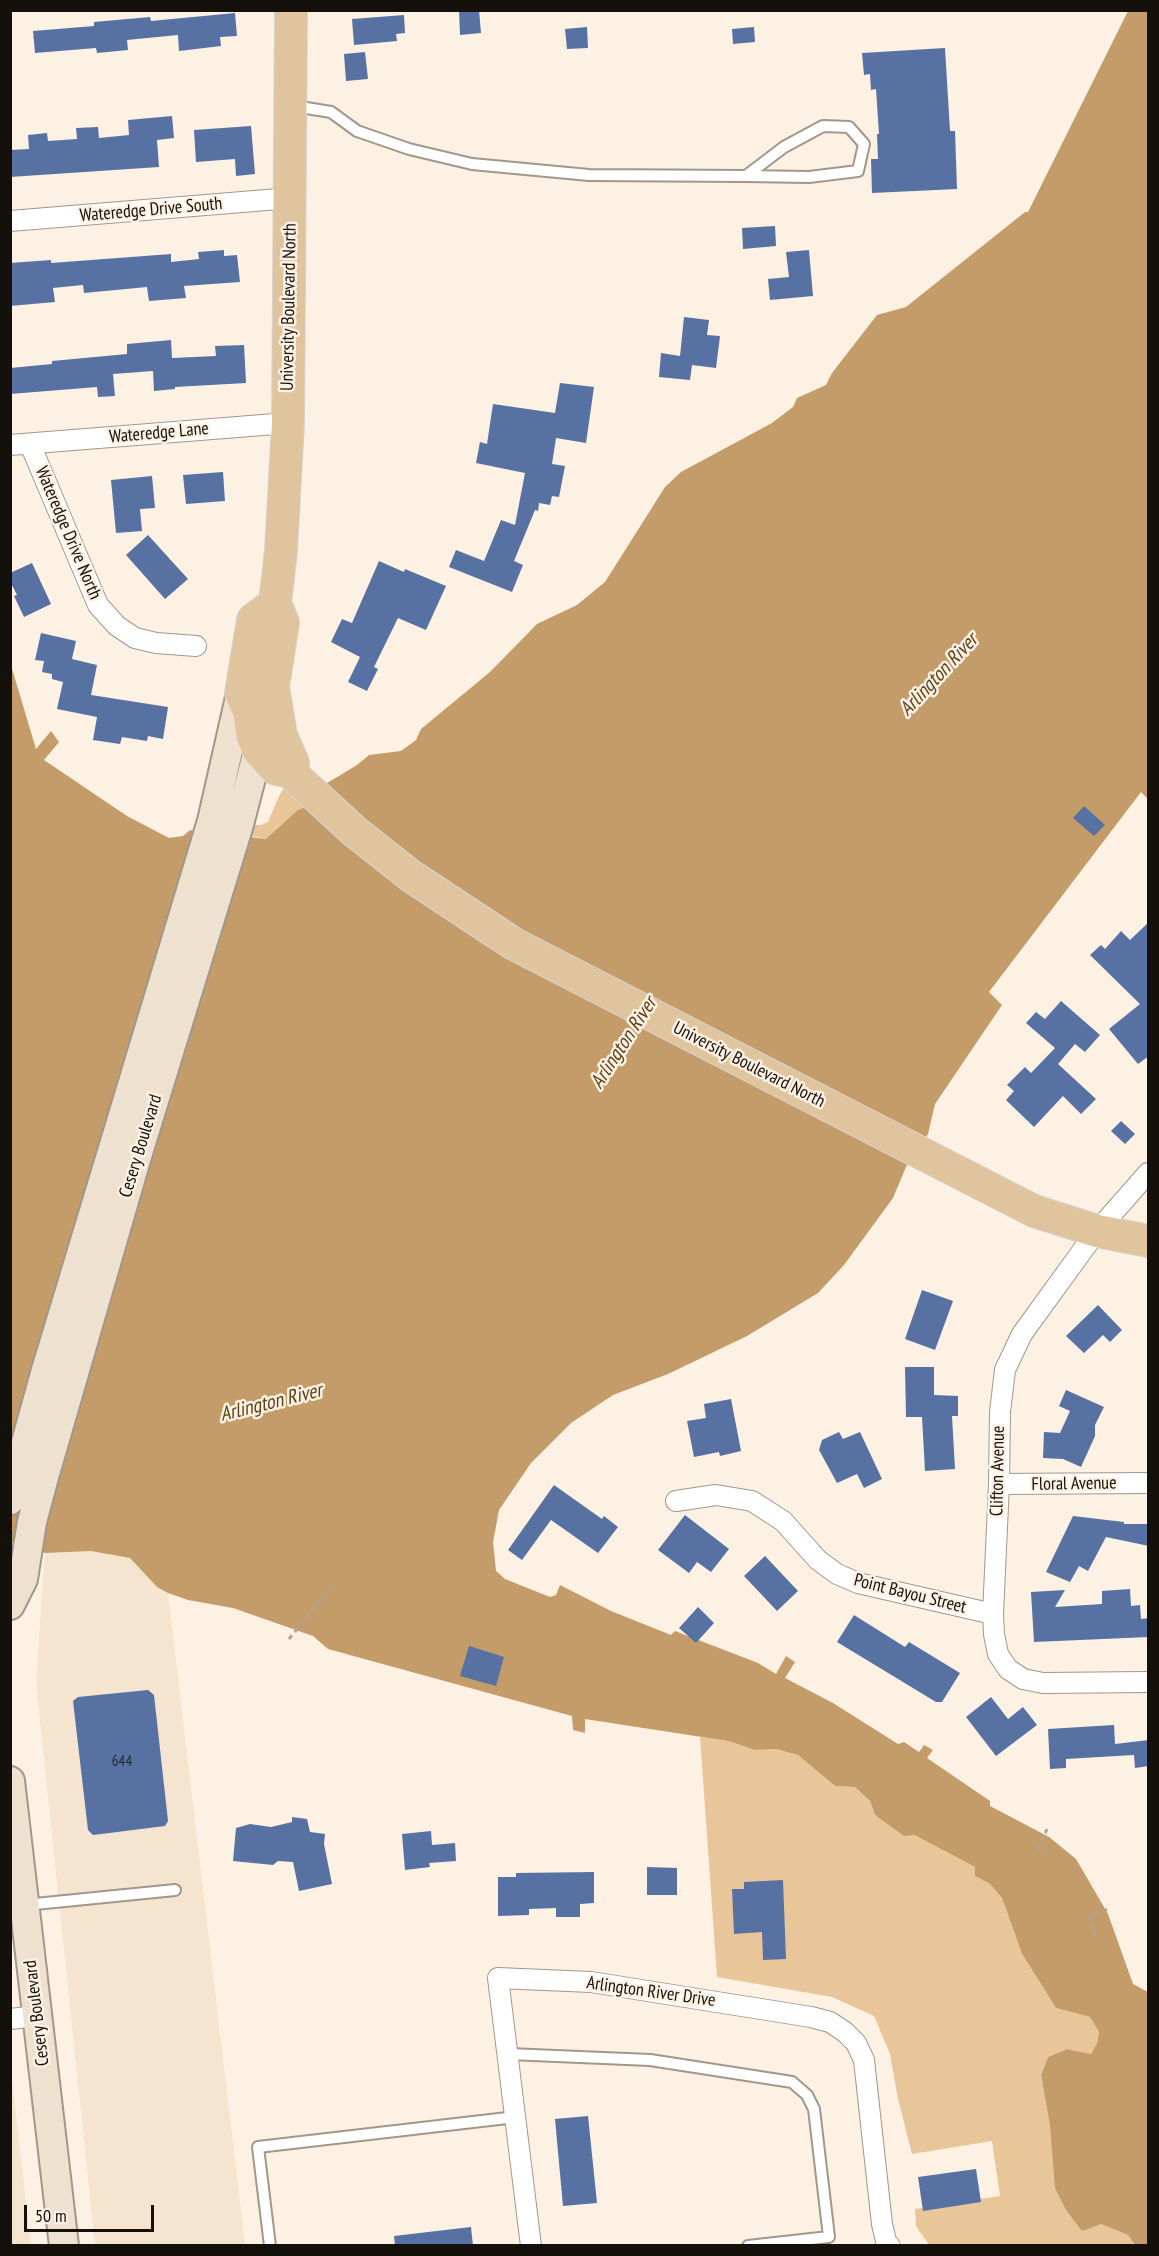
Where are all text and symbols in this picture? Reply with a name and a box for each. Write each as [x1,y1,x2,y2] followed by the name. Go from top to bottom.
[79,193,223,227] street label: Wateredge Drive South
[277,223,301,391] street label: University Boulevard North
[108,418,210,448] street label: Wateredge Lane
[30,463,106,603] street label: Wateredge Drive North
[895,629,983,721] water label: Arlington River
[586,993,662,1093] water label: Arlington River
[669,1017,829,1113] street label: University Boulevard North
[115,1092,167,1200] street label: Cesery Boulevard
[218,1379,324,1427] water label: Arlington River
[986,1426,1010,1516] street label: Clifton Avenue
[1031,1472,1117,1496] street label: Floral Avenue
[852,1570,968,1618] street label: Point Bayou Street
[112,1753,132,1771] house number: 644
[20,1959,54,2067] street label: Cesery Boulevard
[585,1972,717,2012] street label: Arlington River Drive
[27,2193,158,2231] scale bar
[35,2204,67,2227] text: 50 m

